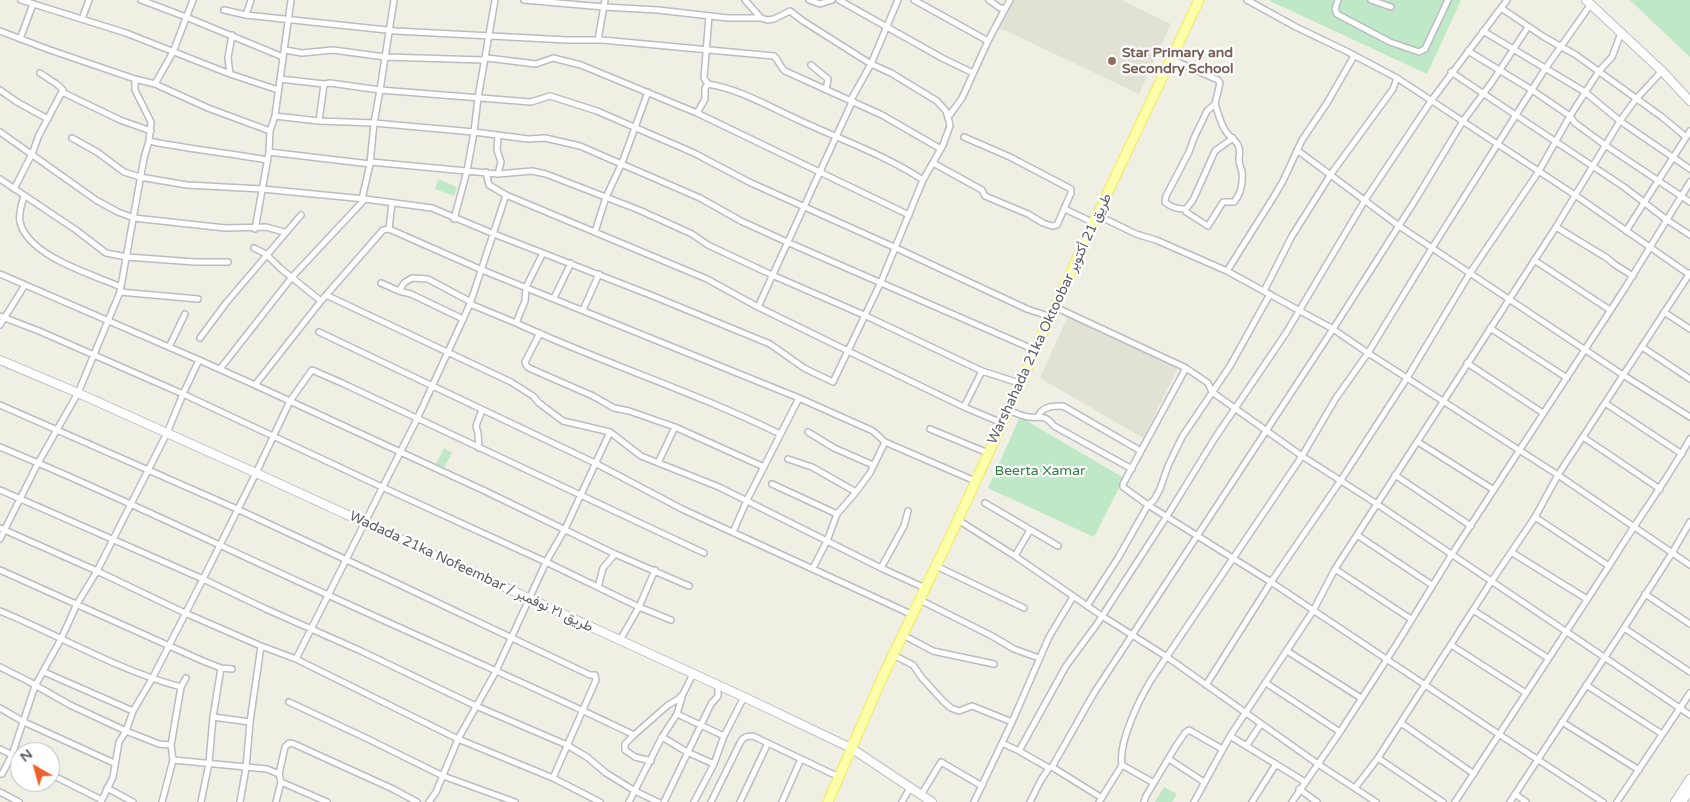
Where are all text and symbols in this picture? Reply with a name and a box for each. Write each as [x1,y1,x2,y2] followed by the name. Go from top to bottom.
[1122,45,1233,78] place label: Star Primary and Secondry School
[1106,55,1118,67] marker: Star Primary and Secondry School
[984,191,1116,447] street label: Warshahada 21ka Oktoobar طريق 21 أكتوبر
[995,463,1085,479] park label: Beerta Xamar
[346,508,596,636] street label: Wadada 21ka Nofeembar / طريق ٢١ نوفمبر
[10,742,60,792] north arrow
[16,745,36,766] text: N

